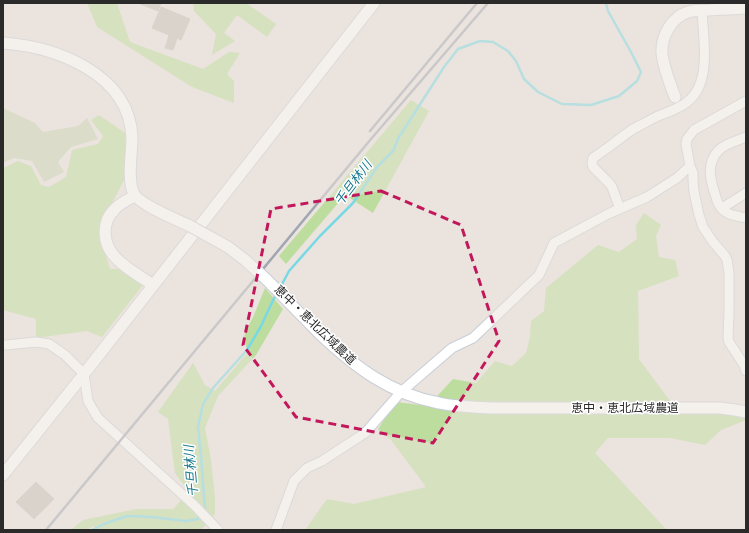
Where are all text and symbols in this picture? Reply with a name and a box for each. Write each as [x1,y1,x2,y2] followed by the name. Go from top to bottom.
[331,156,376,208] water label: 千旦林川
[271,282,359,368] street label: 恵中・恵北広域農道
[571,401,679,415] street label: 恵中・恵北広域農道
[181,442,201,498] water label: 千旦林川

